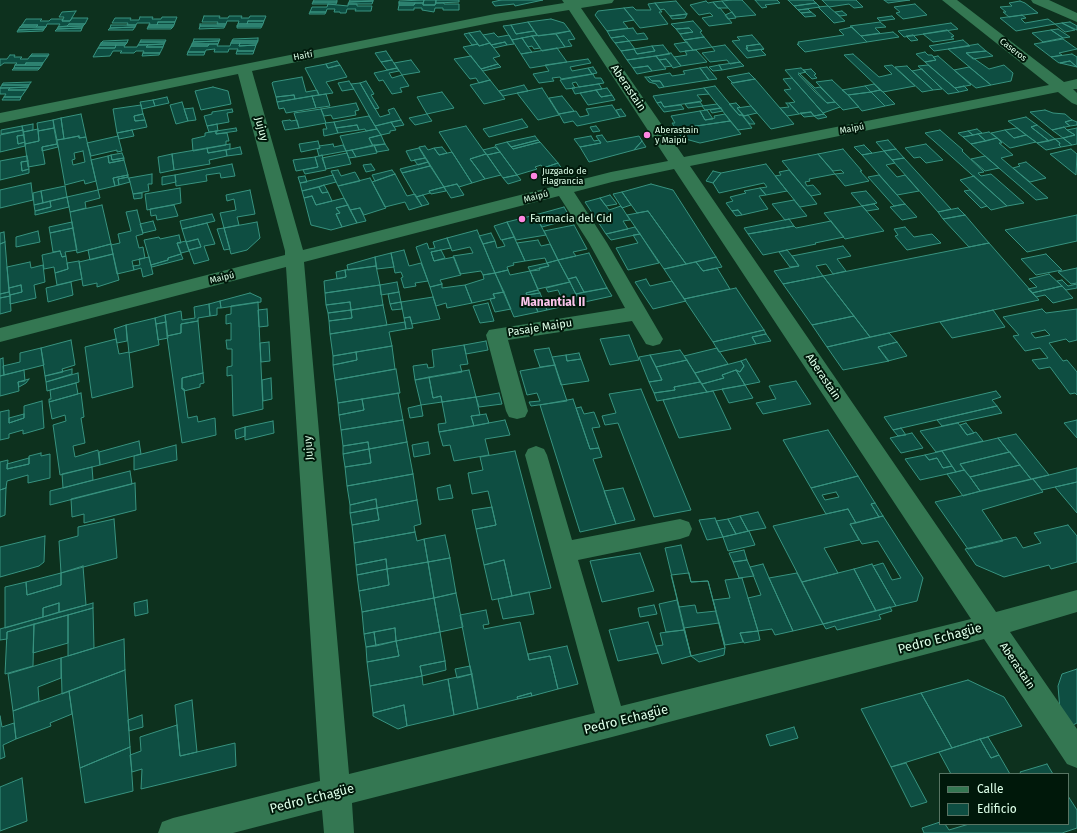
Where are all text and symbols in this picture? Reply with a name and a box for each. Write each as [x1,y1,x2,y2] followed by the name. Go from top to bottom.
[997,36,1029,64] street label: Caseros
[292,49,314,63] street label: Haití
[608,62,648,114] street label: Aberastain
[251,115,271,143] street label: Jujuy
[839,121,865,137] street label: Maipú
[655,125,698,146] place label: Aberastain y Maipú
[642,130,652,140] marker: Aberastain y Maipú
[542,166,587,187] place label: Juzgado de Flagrancia
[529,171,539,181] marker: Juzgado de Flagrancia
[523,189,549,205] street label: Maipú
[530,212,612,226] place label: Farmacia del Cid
[517,214,527,224] marker: Farmacia del Cid
[209,270,235,286] street label: Maipú
[521,296,585,310] district label: Manantial II
[507,316,573,340] street label: Pasaje Maipu
[803,351,843,403] street label: Aberastain
[301,435,317,461] street label: Jujuy
[896,620,984,658] street label: Pedro Echagüe
[997,640,1037,692] street label: Aberastain
[582,702,670,738] street label: Pedro Echagüe
[939,773,1069,825] legend
[268,781,356,817] street label: Pedro Echagüe
[977,782,1004,796] text: Calle
[977,802,1017,816] text: Edificio

